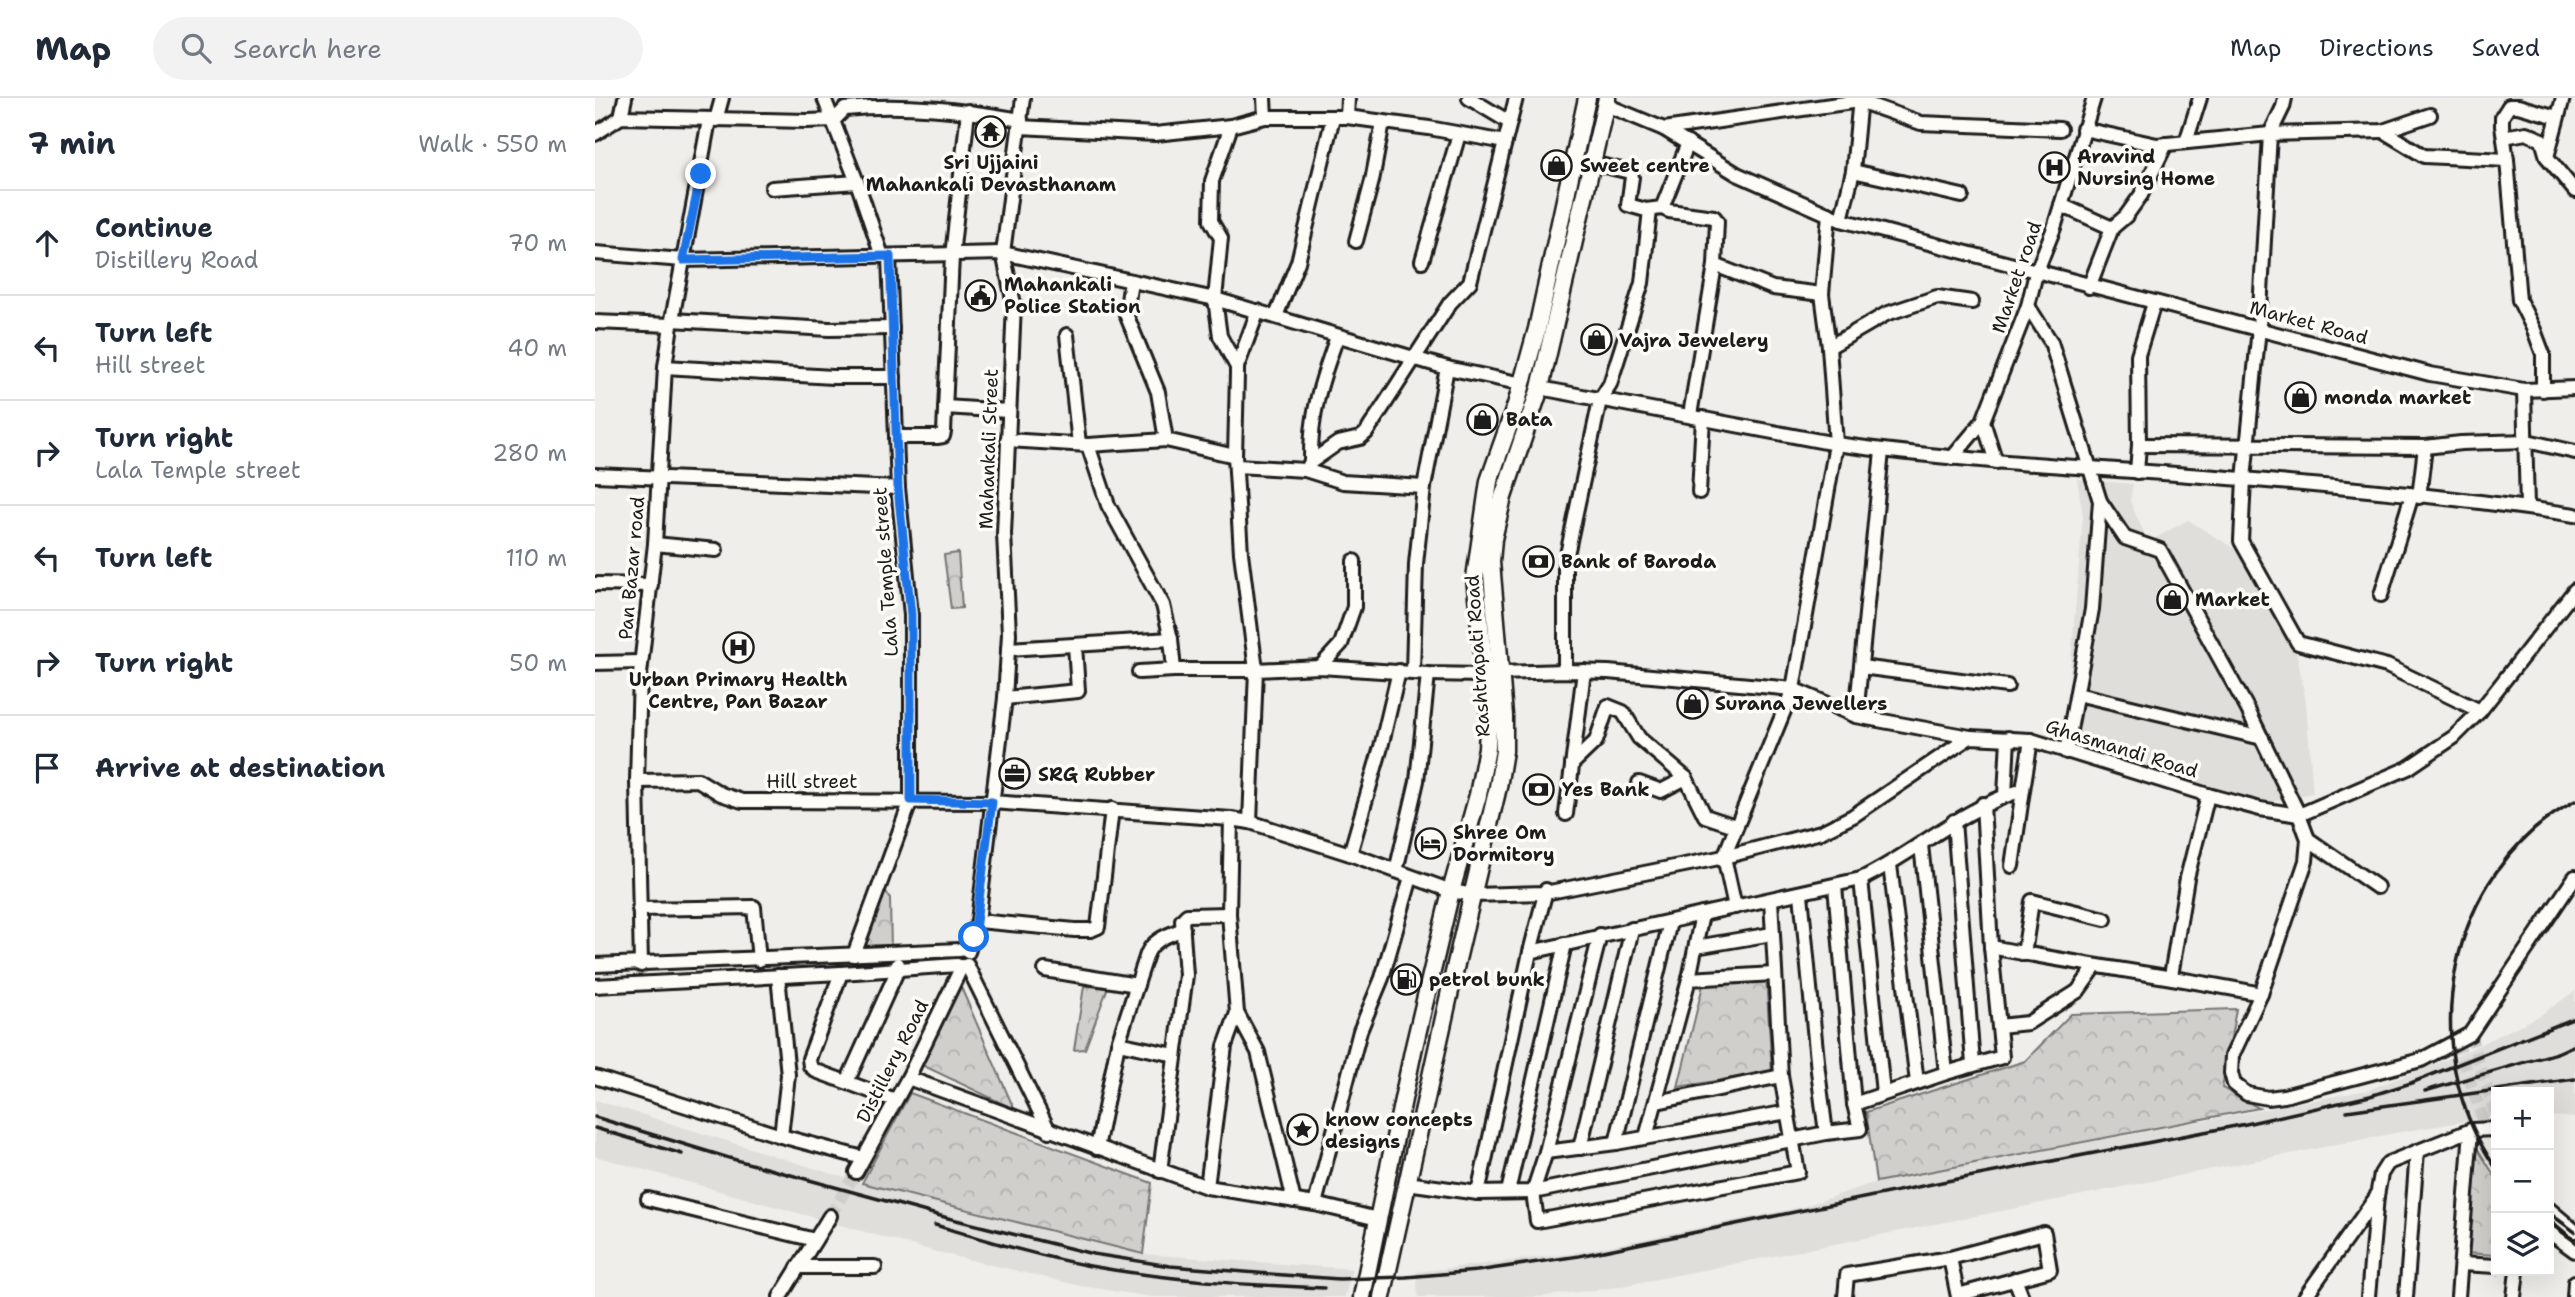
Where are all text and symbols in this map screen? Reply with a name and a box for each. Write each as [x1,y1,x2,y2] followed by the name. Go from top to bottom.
[153,17,643,80] search box
[35,26,111,71] text: Map
[177,29,215,67] icon: search
[233,31,382,66] text: Search here
[2230,32,2281,64] text: Map
[2319,32,2434,64] text: Directions
[2472,32,2540,64] text: Saved
[974,114,1008,148] temple icon: Sri Ujjaini Mahankali Devasthanam
[28,123,115,164] text: 7 min
[418,129,567,159] text: Walk · 550 m
[2077,144,2215,191] place label: Aravind Nursing Home
[1540,148,1574,182] shop icon: Sweet centre
[866,150,1116,197] place label: Sri Ujjaini Mahankali Devasthanam
[2037,150,2071,184] hospital icon: Aravind Nursing Home
[1580,153,1710,178] place label: Sweet centre
[685,158,716,189] route end
[95,210,213,245] text: Continue
[1986,218,2047,336] street label: Market road
[28,224,66,262] icon: ahead
[508,228,567,258] text: 70 m
[95,245,258,275] text: Distillery Road
[1004,272,1141,319] place label: Mahankali Police Station
[964,278,998,312] public building icon: Mahankali Police Station
[2247,295,2371,350] street label: Market Road
[95,315,212,350] text: Turn left
[1579,323,1613,357] shop icon: Vajra Jewelery
[1619,328,1769,353] place label: Vajra Jewelery
[28,329,66,367] icon: left
[507,333,567,363] text: 40 m
[95,350,205,380] text: Hill street
[973,368,1004,530] street label: Mahankali Street
[2284,380,2318,414] shop icon: monda market
[2324,385,2471,410] place label: monda market
[1466,402,1500,436] shop icon: Bata
[1506,407,1553,432] place label: Bata
[95,420,233,455] text: Turn right
[28,434,66,472] icon: right
[492,438,567,468] text: 280 m
[95,455,301,485] text: Lala Temple street
[867,486,904,658] street label: Lala Temple street
[613,495,650,641] street label: Pan Bazar road
[28,539,66,577] icon: left
[95,540,212,575] text: Turn left
[505,543,567,573] text: 110 m
[1521,544,1555,578] bank icon: Bank of Baroda
[1561,549,1716,574] place label: Bank of Baroda
[1459,574,1496,738] street label: Rashtrapati Road
[2155,582,2189,616] shop icon: Market
[2195,587,2270,612] place label: Market
[721,631,755,665] hospital icon: Urban Primary Health Centre, Pan Bazar
[28,644,66,682] icon: right
[95,645,233,680] text: Turn right
[509,648,567,678] text: 50 m
[629,667,848,714] place label: Urban Primary Health Centre, Pan Bazar
[1675,686,1709,720] shop icon: Surana Jewellers
[1715,691,1887,716] place label: Surana Jewellers
[2043,713,2201,784] street label: Ghasmandi Road
[28,749,66,787] icon: arrive
[95,750,385,785] text: Arrive at destination
[998,757,1032,791] office icon: SRG Rubber
[1038,762,1155,787] place label: SRG Rubber
[766,769,858,794] street label: Hill street
[1522,772,1556,806] bank icon: Yes Bank
[1562,777,1650,802] place label: Yes Bank
[1453,820,1555,867] place label: Shree Om Dormitory
[1413,826,1447,860] hotel icon: Shree Om Dormitory
[958,921,989,952] route start
[1389,962,1423,996] fuel station icon: petrol bunk
[1429,967,1545,992] place label: petrol bunk
[851,995,934,1127] street label: Distillery Road
[2491,1087,2554,1276] map controls
[2491,1087,2554,1150] button: +
[1325,1107,1473,1154] place label: know concepts designs
[1285,1113,1319,1147] place icon: know concepts designs
[2491,1150,2554,1213] button: −
[2491,1213,2554,1276] button: layers

